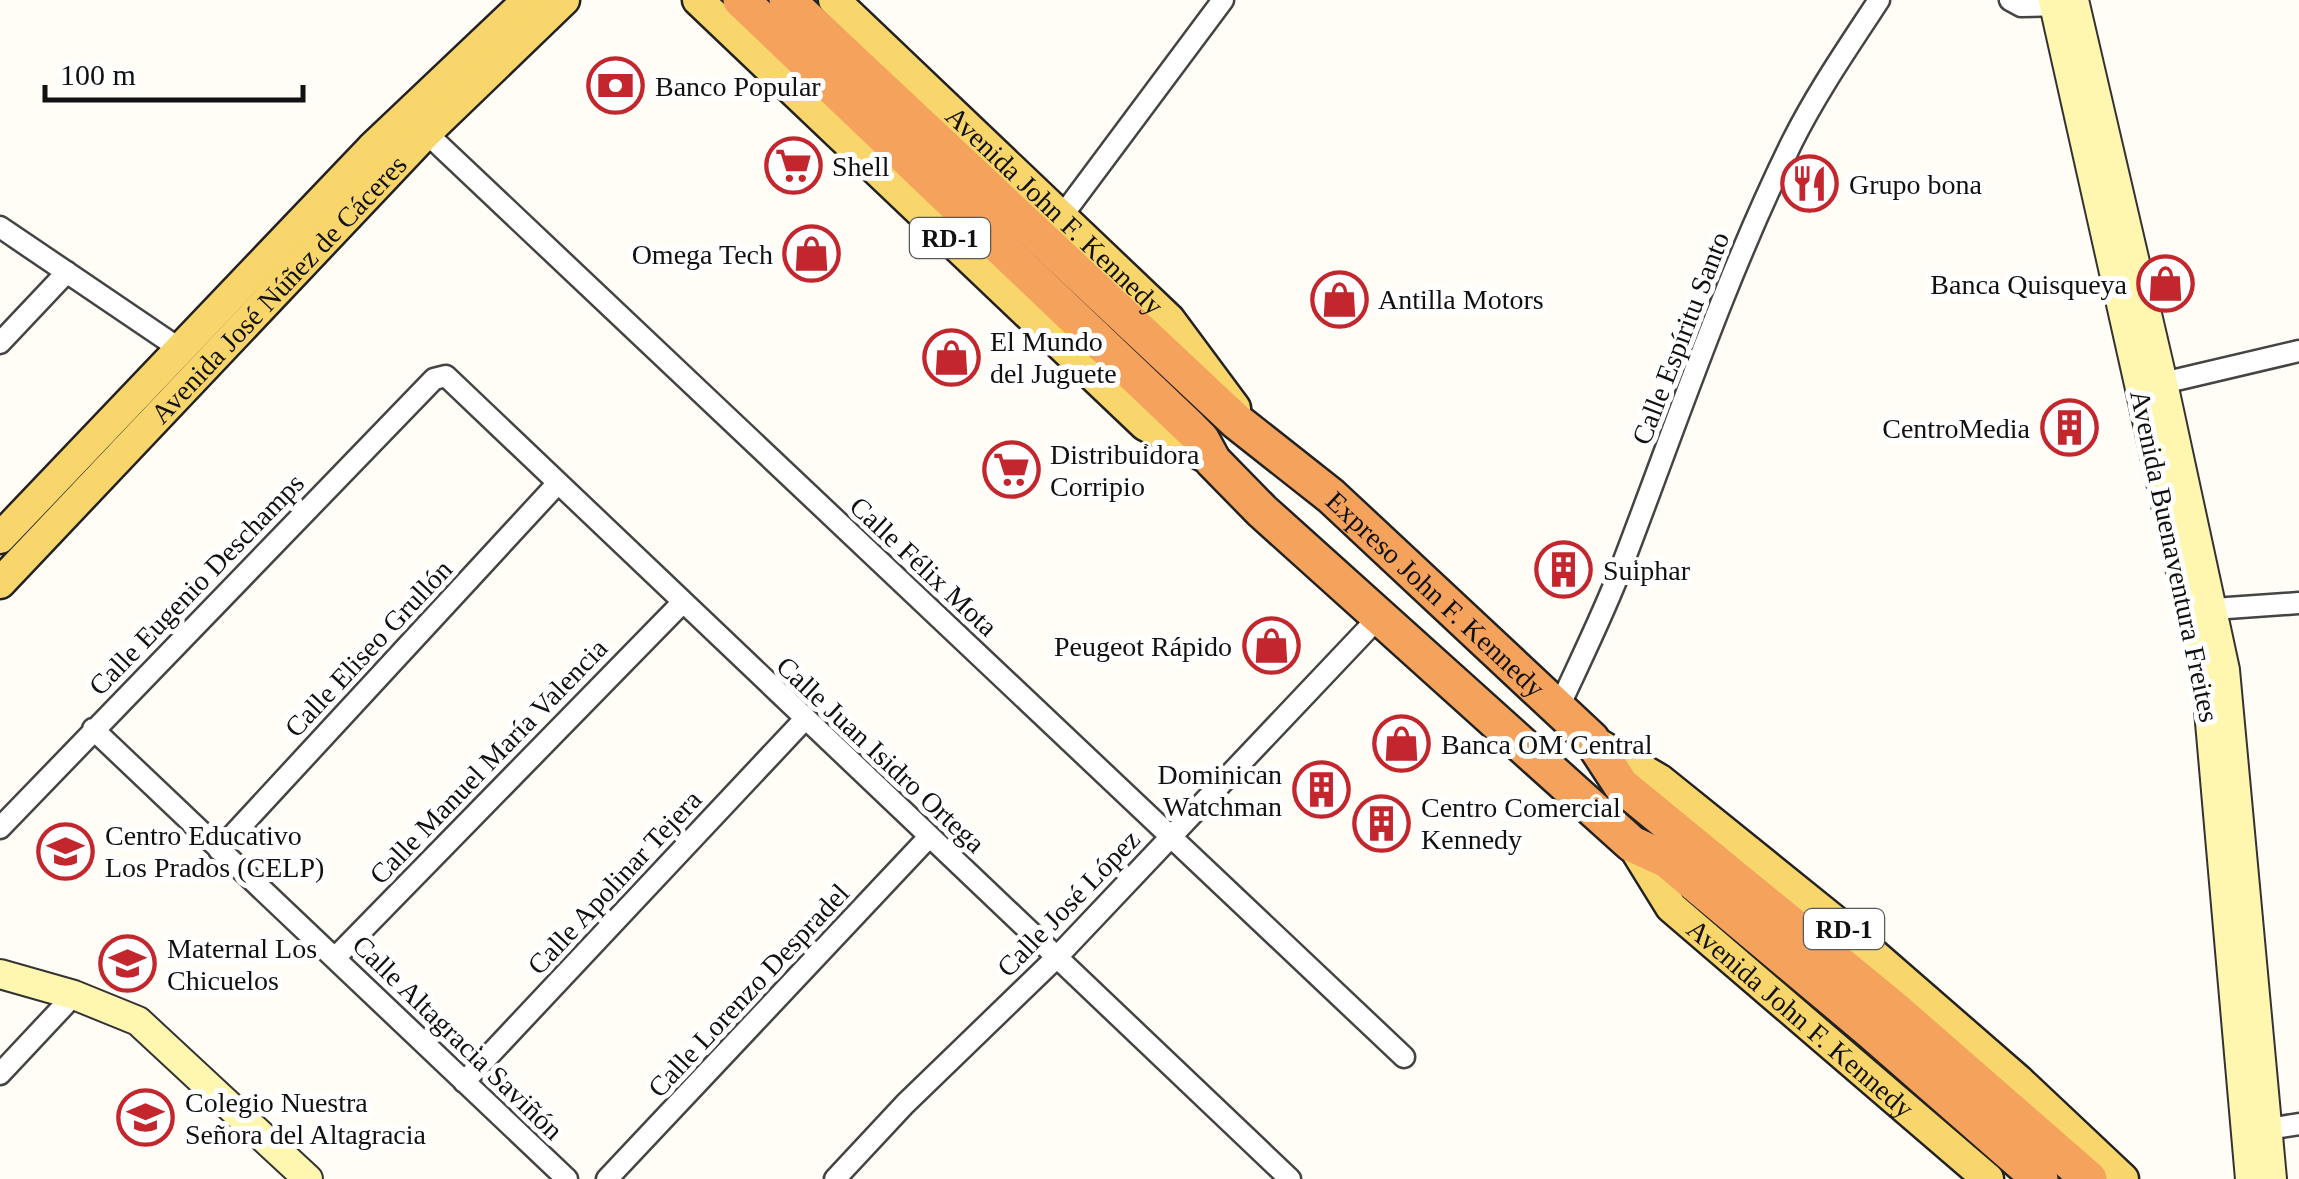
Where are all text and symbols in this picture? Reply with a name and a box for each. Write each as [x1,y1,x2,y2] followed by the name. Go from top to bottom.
[45,40,302,102] scale bar
[586,56,646,116] bank icon: Banco Popular
[60,58,136,91] text: 100 m
[655,71,821,102] place label: Banco Popular
[939,100,1170,321] street label: Avenida John F. Kennedy
[763,136,823,196] supermarket icon: Shell
[145,149,413,430] street label: Avenida José Núñez de Cáceres
[832,151,890,182] place label: Shell
[1780,154,1840,214] restaurant icon: Grupo bona
[1849,169,1983,200] place label: Grupo bona
[910,218,990,258] road number: RD-1
[782,224,842,284] shop icon: Omega Tech
[1626,227,1735,449] street label: Calle Espíritu Santo
[632,239,773,270] place label: Omega Tech
[2136,254,2196,314] shop icon: Banca Quisqueya
[1309,269,1369,329] shop icon: Antilla Motors
[1930,269,2128,300] place label: Banca Quisqueya
[1378,284,1544,315] place label: Antilla Motors
[990,326,1117,389] place label: El Mundo del Juguete
[921,327,981,387] shop icon: El Mundo del Juguete
[2124,387,2225,725] street label: Avenida Buenaventura Freites
[2039,398,2099,458] building icon: CentroMedia
[1882,413,2031,444] place label: CentroMedia
[1050,439,1200,502] place label: Distribuidora Corripio
[981,440,1041,500] supermarket icon: Distribuidora Corripio
[83,467,310,701] street label: Calle Eugenio Deschamps
[1320,485,1551,704] street label: Expreso John F. Kennedy
[844,490,1004,643] street label: Calle Félix Mota
[1534,540,1594,600] building icon: Suiphar
[279,554,458,743] street label: Calle Eliseo Grullón
[1603,555,1691,586] place label: Suiphar
[1241,616,1301,676] shop icon: Peugeot Rápido
[1054,631,1232,662] place label: Peugeot Rápido
[363,632,614,890] street label: Calle Manuel María Valencia
[770,650,991,859] street label: Calle Juan Isidro Ortega
[1372,714,1432,774] shop icon: Banca OM Central
[1441,729,1653,760] place label: Banca OM Central
[1158,759,1282,822] place label: Dominican Watchman
[1291,760,1351,820] building icon: Dominican Watchman
[521,784,708,981] street label: Calle Apolinar Tejera
[1421,792,1621,855] place label: Centro Comercial Kennedy
[1352,793,1412,853] building icon: Centro Comercial Kennedy
[105,820,324,883] place label: Centro Educativo Los Prados (CELP)
[36,821,96,881] school or university icon: Centro Educativo Los Prados (CELP)
[991,824,1146,983] street label: Calle José López
[642,877,855,1103] street label: Calle Lorenzo Despradel
[1804,909,1884,949] road number: RD-1
[1681,913,1920,1124] street label: Avenida John F. Kennedy
[346,929,569,1146] street label: Calle Altagracia Saviñón
[167,933,317,996] place label: Maternal Los Chicuelos
[98,934,158,994] school or university icon: Maternal Los Chicuelos
[185,1087,427,1150] place label: Colegio Nuestra Señora del Altagracia
[116,1088,176,1148] school or university icon: Colegio Nuestra Señora del Altagracia

